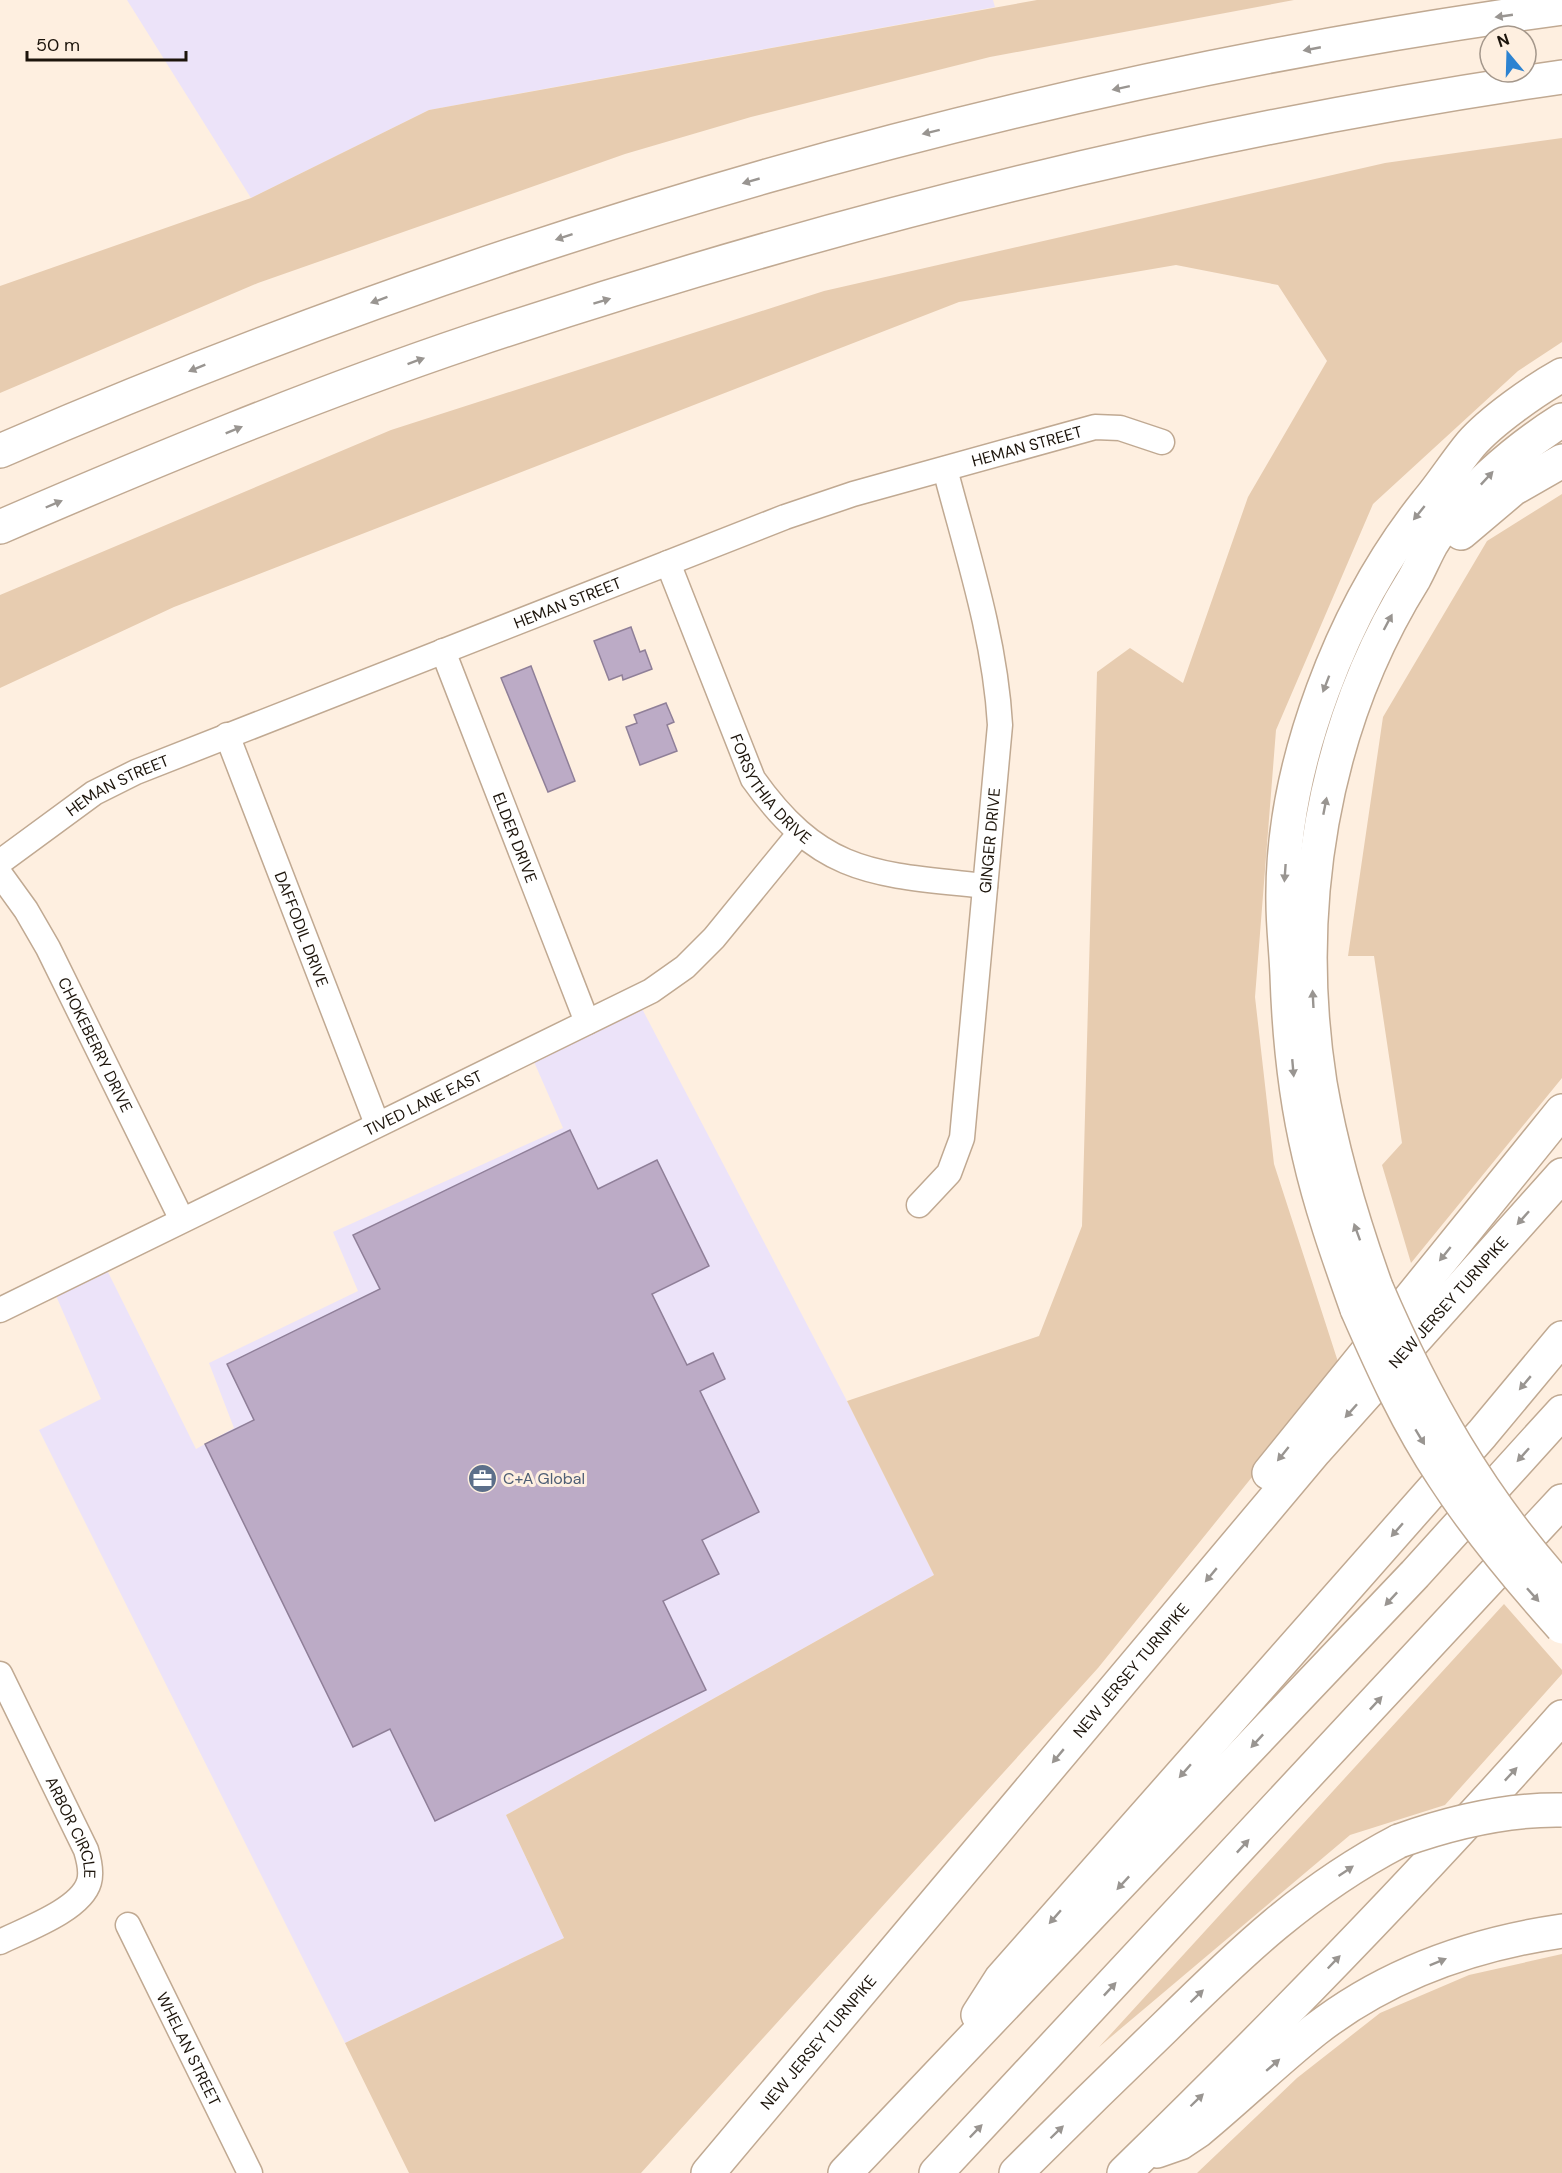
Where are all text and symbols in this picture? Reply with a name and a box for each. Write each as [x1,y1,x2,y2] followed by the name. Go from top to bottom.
[1494,11,1513,20] one-way arrow
[27,24,186,62] scale bar
[1478,24,1538,84] north arrow
[1494,28,1512,52] text: N
[36,33,80,57] text: 50 m
[1302,45,1321,54] one-way arrow
[1112,83,1130,93] one-way arrow
[922,128,940,137] one-way arrow
[742,177,760,186] one-way arrow
[555,233,573,242] one-way arrow
[370,295,388,305] one-way arrow
[593,296,611,305] one-way arrow
[408,356,426,366] one-way arrow
[188,364,206,373] one-way arrow
[969,421,1085,472] street label: HEMAN STREET
[225,425,243,434] one-way arrow
[1480,471,1494,485] one-way arrow
[45,499,63,509] one-way arrow
[1412,505,1425,521] one-way arrow
[511,572,624,634] street label: HEMAN STREET
[1383,613,1393,630] one-way arrow
[1321,675,1331,693] one-way arrow
[725,731,816,849] street label: FORSYTHIA DRIVE
[62,750,172,821] street label: HEMAN STREET
[975,787,1005,894] street label: GINGER DRIVE
[488,789,542,886] street label: ELDER DRIVE
[1321,796,1330,815] one-way arrow
[1280,864,1289,883] one-way arrow
[270,869,333,990] street label: DAFFODIL DRIVE
[53,974,137,1116] street label: CHOKEBERRY DRIVE
[1309,990,1318,1009] one-way arrow
[1288,1058,1298,1077] one-way arrow
[361,1065,486,1141] street label: TIVED LANE EAST
[1517,1210,1530,1225] one-way arrow
[1351,1223,1361,1241] one-way arrow
[1384,1232,1513,1373] street label: NEW JERSEY TURNPIKE
[1439,1246,1452,1262] one-way arrow
[1518,1375,1531,1391] one-way arrow
[1344,1403,1358,1418] one-way arrow
[1414,1429,1425,1445] one-way arrow
[1276,1446,1289,1462] one-way arrow
[1516,1448,1530,1463] one-way arrow
[466,1462,498,1494] office icon: C+A Global
[503,1468,585,1489] place label: C+A Global
[1391,1522,1404,1537] one-way arrow
[1204,1567,1217,1583] one-way arrow
[1526,1587,1539,1602] one-way arrow
[1384,1592,1398,1607] one-way arrow
[1068,1599,1194,1742] street label: NEW JERSEY TURNPIKE
[1369,1696,1383,1711] one-way arrow
[1251,1733,1264,1748] one-way arrow
[1052,1748,1065,1763] one-way arrow
[1178,1763,1191,1779] one-way arrow
[1504,1767,1517,1782] one-way arrow
[41,1773,100,1879] street label: ARBOR CIRCLE
[1236,1839,1249,1854] one-way arrow
[1337,1865,1354,1876] one-way arrow
[1116,1875,1130,1890] one-way arrow
[1049,1909,1062,1924] one-way arrow
[1327,1954,1341,1969] one-way arrow
[1429,1957,1447,1967] one-way arrow
[756,1971,881,2114] street label: NEW JERSEY TURNPIKE
[1103,1982,1116,1997] one-way arrow
[152,1989,225,2110] street label: WHELAN STREET
[1189,1989,1203,2003] one-way arrow
[1265,2059,1280,2072] one-way arrow
[1189,2093,1204,2107] one-way arrow
[969,2124,983,2138] one-way arrow
[1050,2125,1065,2139] one-way arrow

